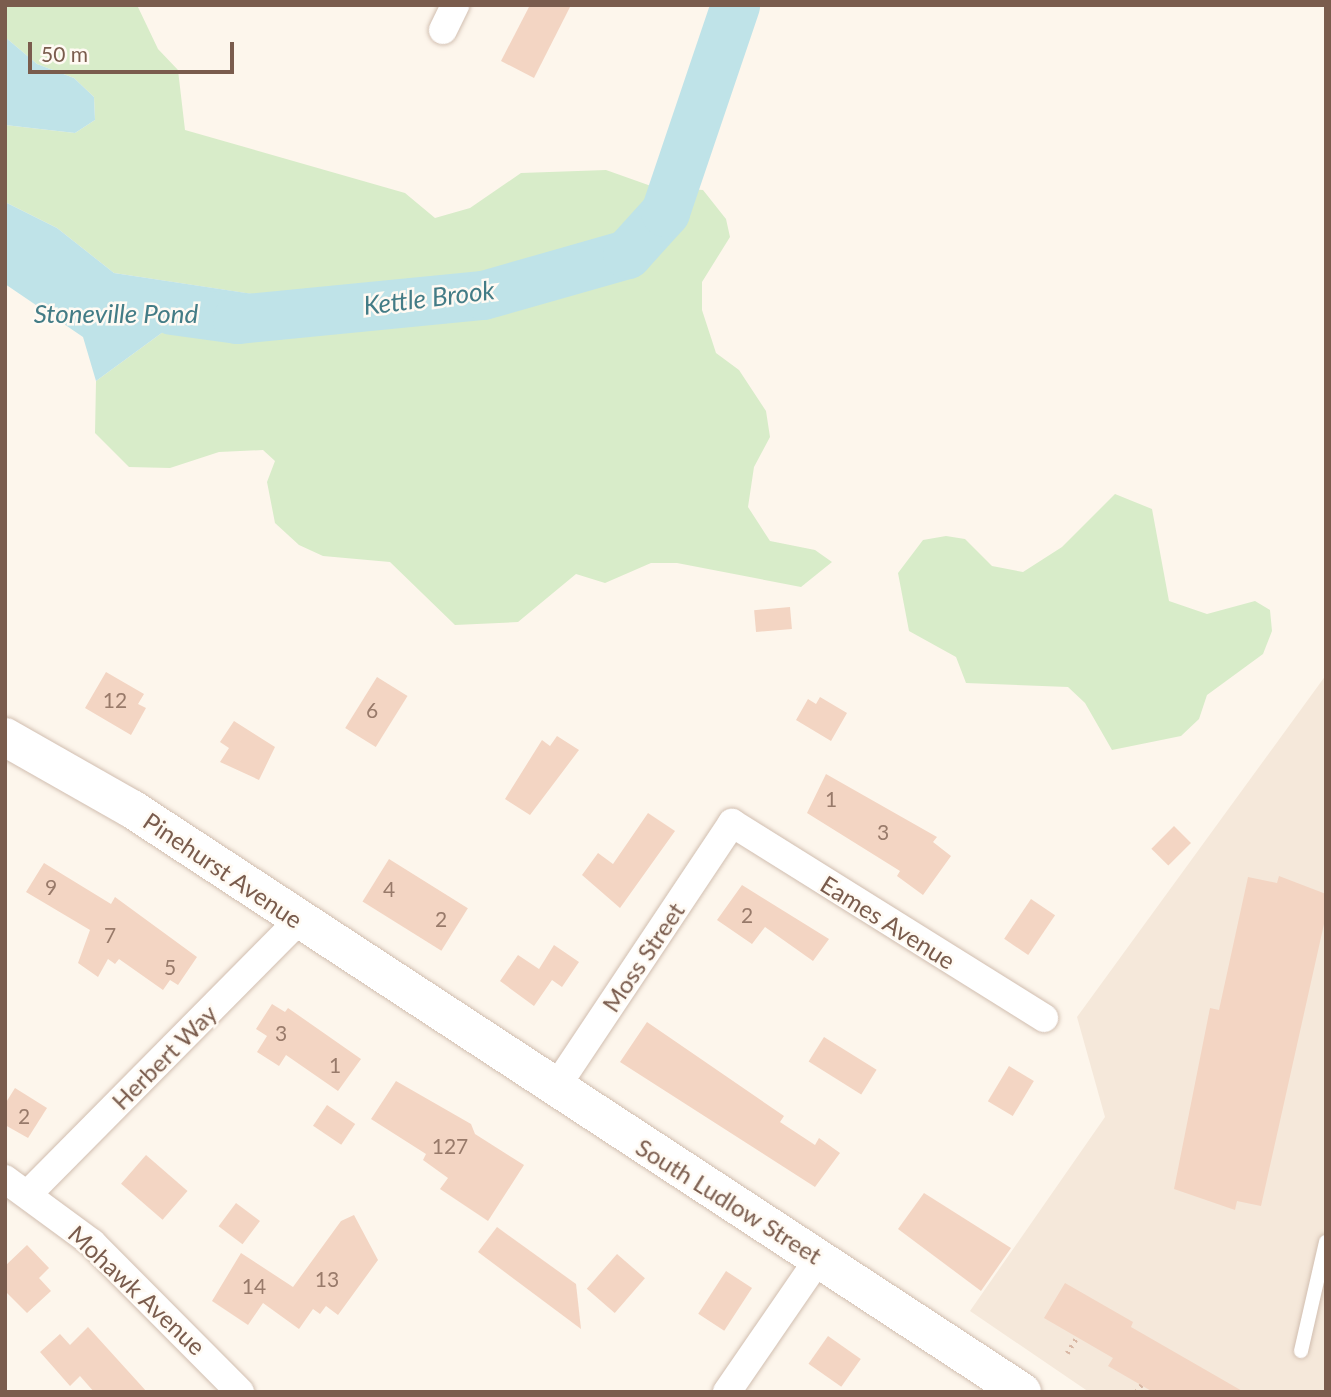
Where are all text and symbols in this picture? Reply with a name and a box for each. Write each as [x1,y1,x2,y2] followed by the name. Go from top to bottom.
[32,28,238,72] scale bar
[41,41,88,66] text: 50 m
[362,274,496,322] water label: Kettle Brook
[34,298,198,330] water label: Stoneville Pond
[103,687,127,713] house number: 12
[366,697,378,723] house number: 6
[825,786,837,812] house number: 1
[138,806,308,934] street label: Pinehurst Avenue
[877,819,889,845] house number: 3
[815,869,961,975] street label: Eames Avenue
[45,874,57,900] house number: 9
[383,876,395,902] house number: 4
[596,897,690,1017] street label: Moss Street
[741,902,753,928] house number: 2
[435,906,447,932] house number: 2
[104,922,116,948] house number: 7
[164,954,176,980] house number: 5
[106,999,222,1115] street label: Herbert Way
[275,1020,287,1046] house number: 3
[329,1052,341,1078] house number: 1
[18,1103,30,1129] house number: 2
[631,1132,827,1270] street label: South Ludlow Street
[432,1133,468,1159] house number: 127
[62,1219,212,1361] street label: Mohawk Avenue
[315,1266,339,1292] house number: 13
[242,1273,266,1299] house number: 14

